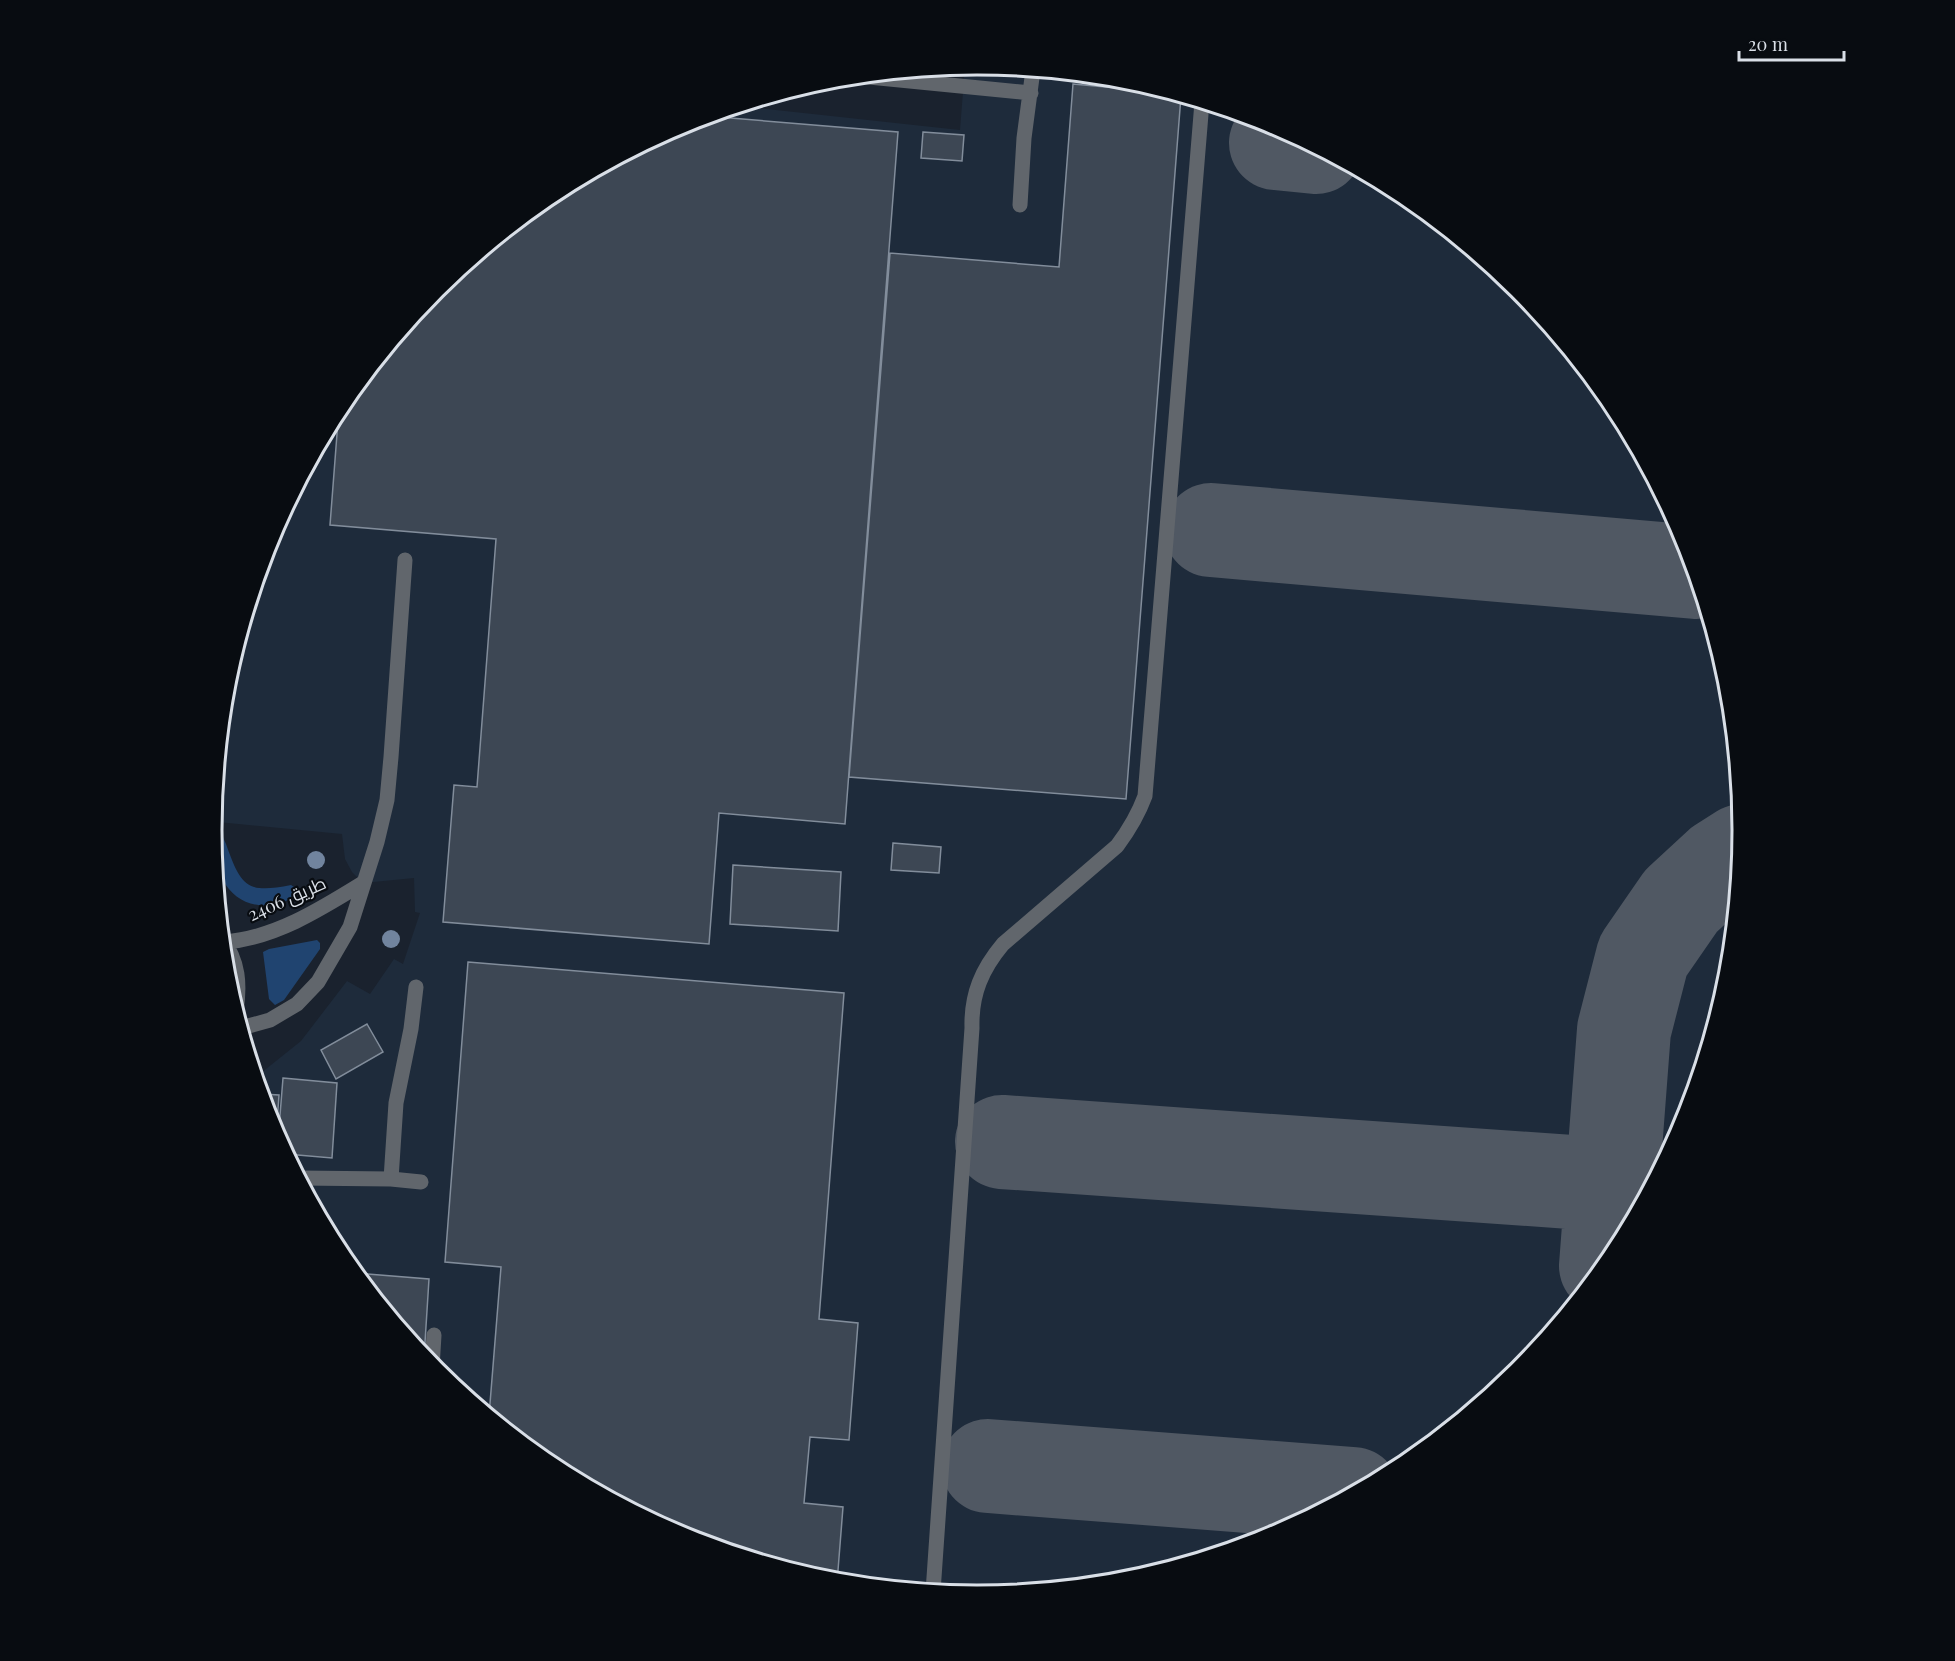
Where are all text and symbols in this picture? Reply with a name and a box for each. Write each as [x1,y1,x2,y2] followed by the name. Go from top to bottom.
[1739,24,1844,62] scale bar
[1748,32,1788,56] text: 20 m
[244,870,330,927] street label: طريق 2406

